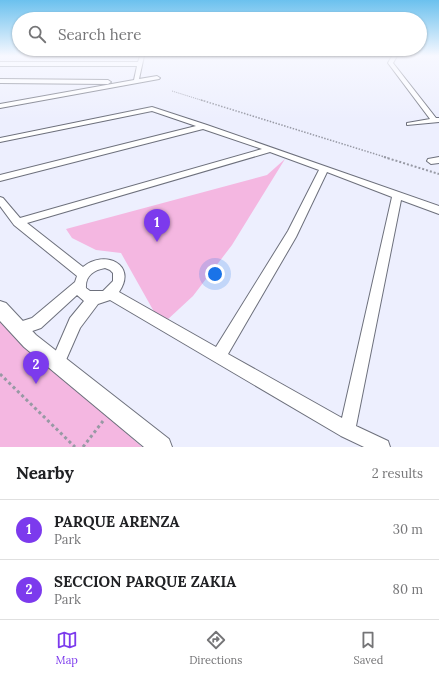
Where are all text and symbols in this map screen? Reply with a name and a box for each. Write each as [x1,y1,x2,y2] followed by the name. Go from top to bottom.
[12,12,427,56] search box
[26,23,48,45] icon: search
[58,25,141,44] text: Search here
[144,209,170,242] pin: 1
[205,264,225,284] your location
[23,351,49,384] pin: 2
[16,462,74,484] text: Nearby
[372,465,423,482] text: 2 results
[54,512,180,531] text: PARQUE ARENZA
[26,521,32,538] text: 1
[393,521,423,538] text: 30 m
[54,531,81,548] text: Park
[54,572,236,591] text: SECCION PARQUE ZAKIA
[26,581,32,598] text: 2
[393,581,423,598] text: 80 m
[54,591,81,608] text: Park
[56,629,78,667] tab: Map
[189,629,242,667] tab: Directions
[354,629,383,667] tab: Saved

